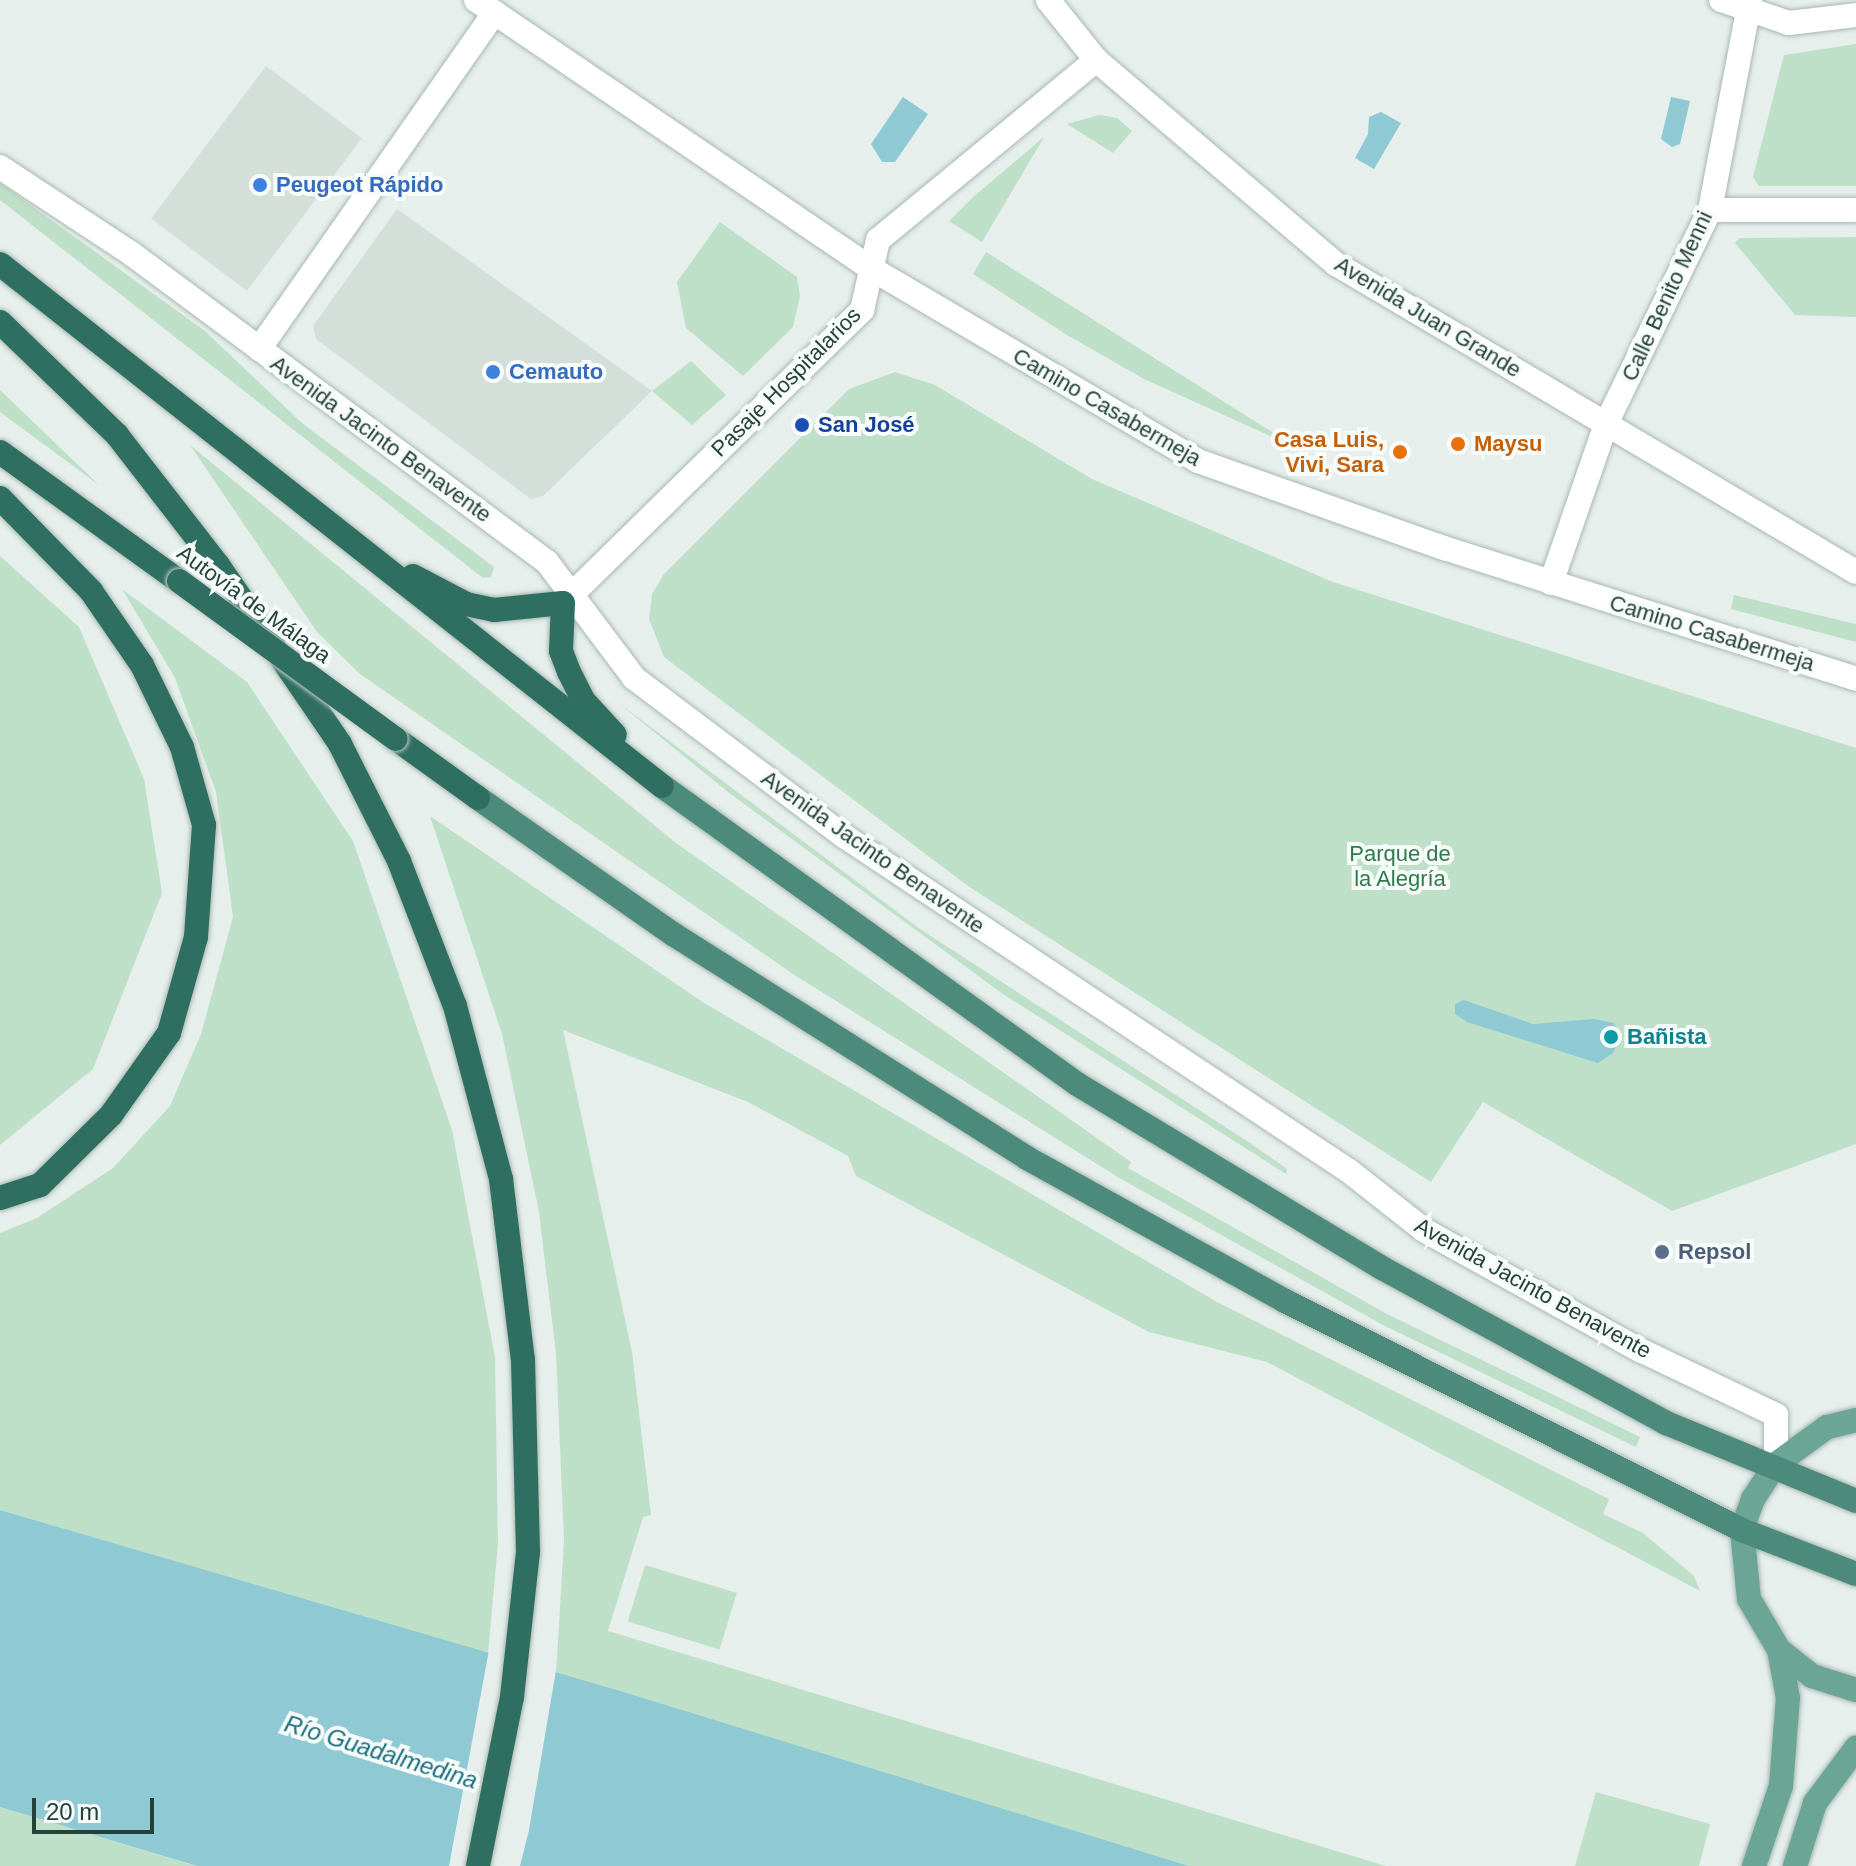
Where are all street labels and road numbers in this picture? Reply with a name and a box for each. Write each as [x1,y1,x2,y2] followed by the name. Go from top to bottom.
[1616,207,1718,385] street label: Calle Benito Menni
[1330,251,1526,383] street label: Avenida Juan Grande
[706,302,866,462] street label: Pasaje Hospitalarios
[1008,342,1206,472] street label: Camino Casabermeja
[266,350,496,528] street label: Avenida Jacinto Benavente
[172,539,336,669] street label: Autovía de Málaga
[1606,589,1818,677] street label: Camino Casabermeja
[756,765,990,939] street label: Avenida Jacinto Benavente
[1410,1212,1656,1364] street label: Avenida Jacinto Benavente

